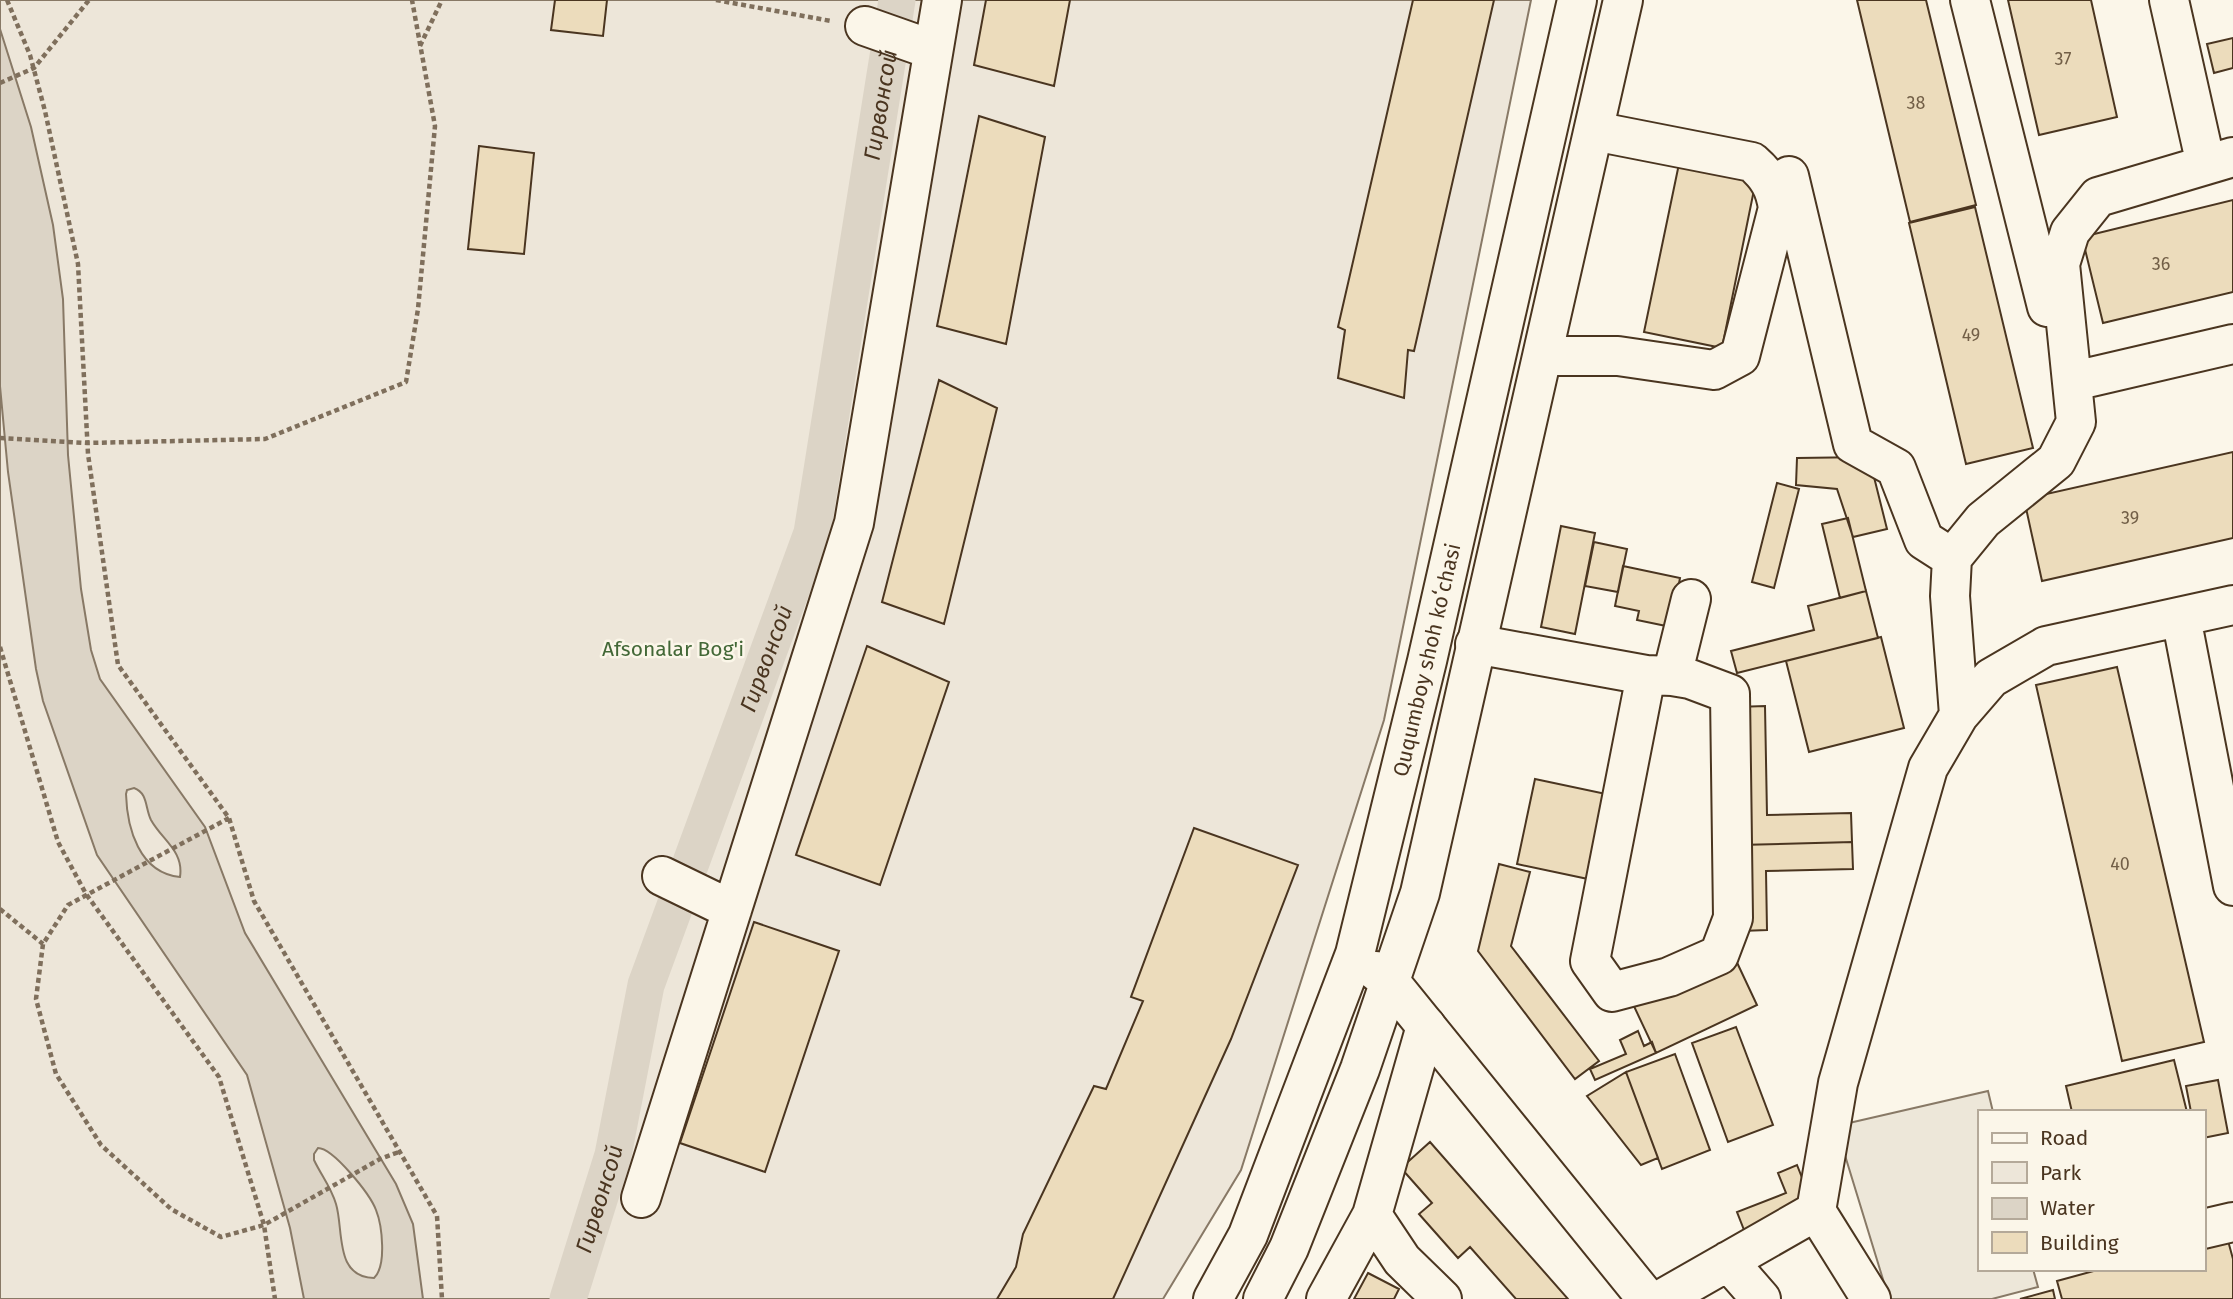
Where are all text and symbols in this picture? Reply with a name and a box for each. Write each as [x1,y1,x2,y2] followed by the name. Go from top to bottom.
[858,47,903,163] water label: Гирвонсой
[2055,48,2071,70] house number: 37
[1907,92,1926,114] house number: 38
[2152,253,2170,275] house number: 36
[1962,324,1980,346] house number: 49
[2121,507,2139,529] house number: 39
[1387,541,1467,779] street label: Ququmboy shoh koʻchasi
[733,601,798,716] water label: Гирвонсой
[602,636,744,662] park label: Afsonalar Bog'i
[2110,853,2130,875] house number: 40
[1978,1110,2205,1271] legend
[2040,1125,2088,1151] text: Road
[569,1142,629,1256] water label: Гирвонсой
[2040,1160,2082,1186] text: Park
[2040,1195,2095,1221] text: Water
[2040,1230,2119,1256] text: Building

